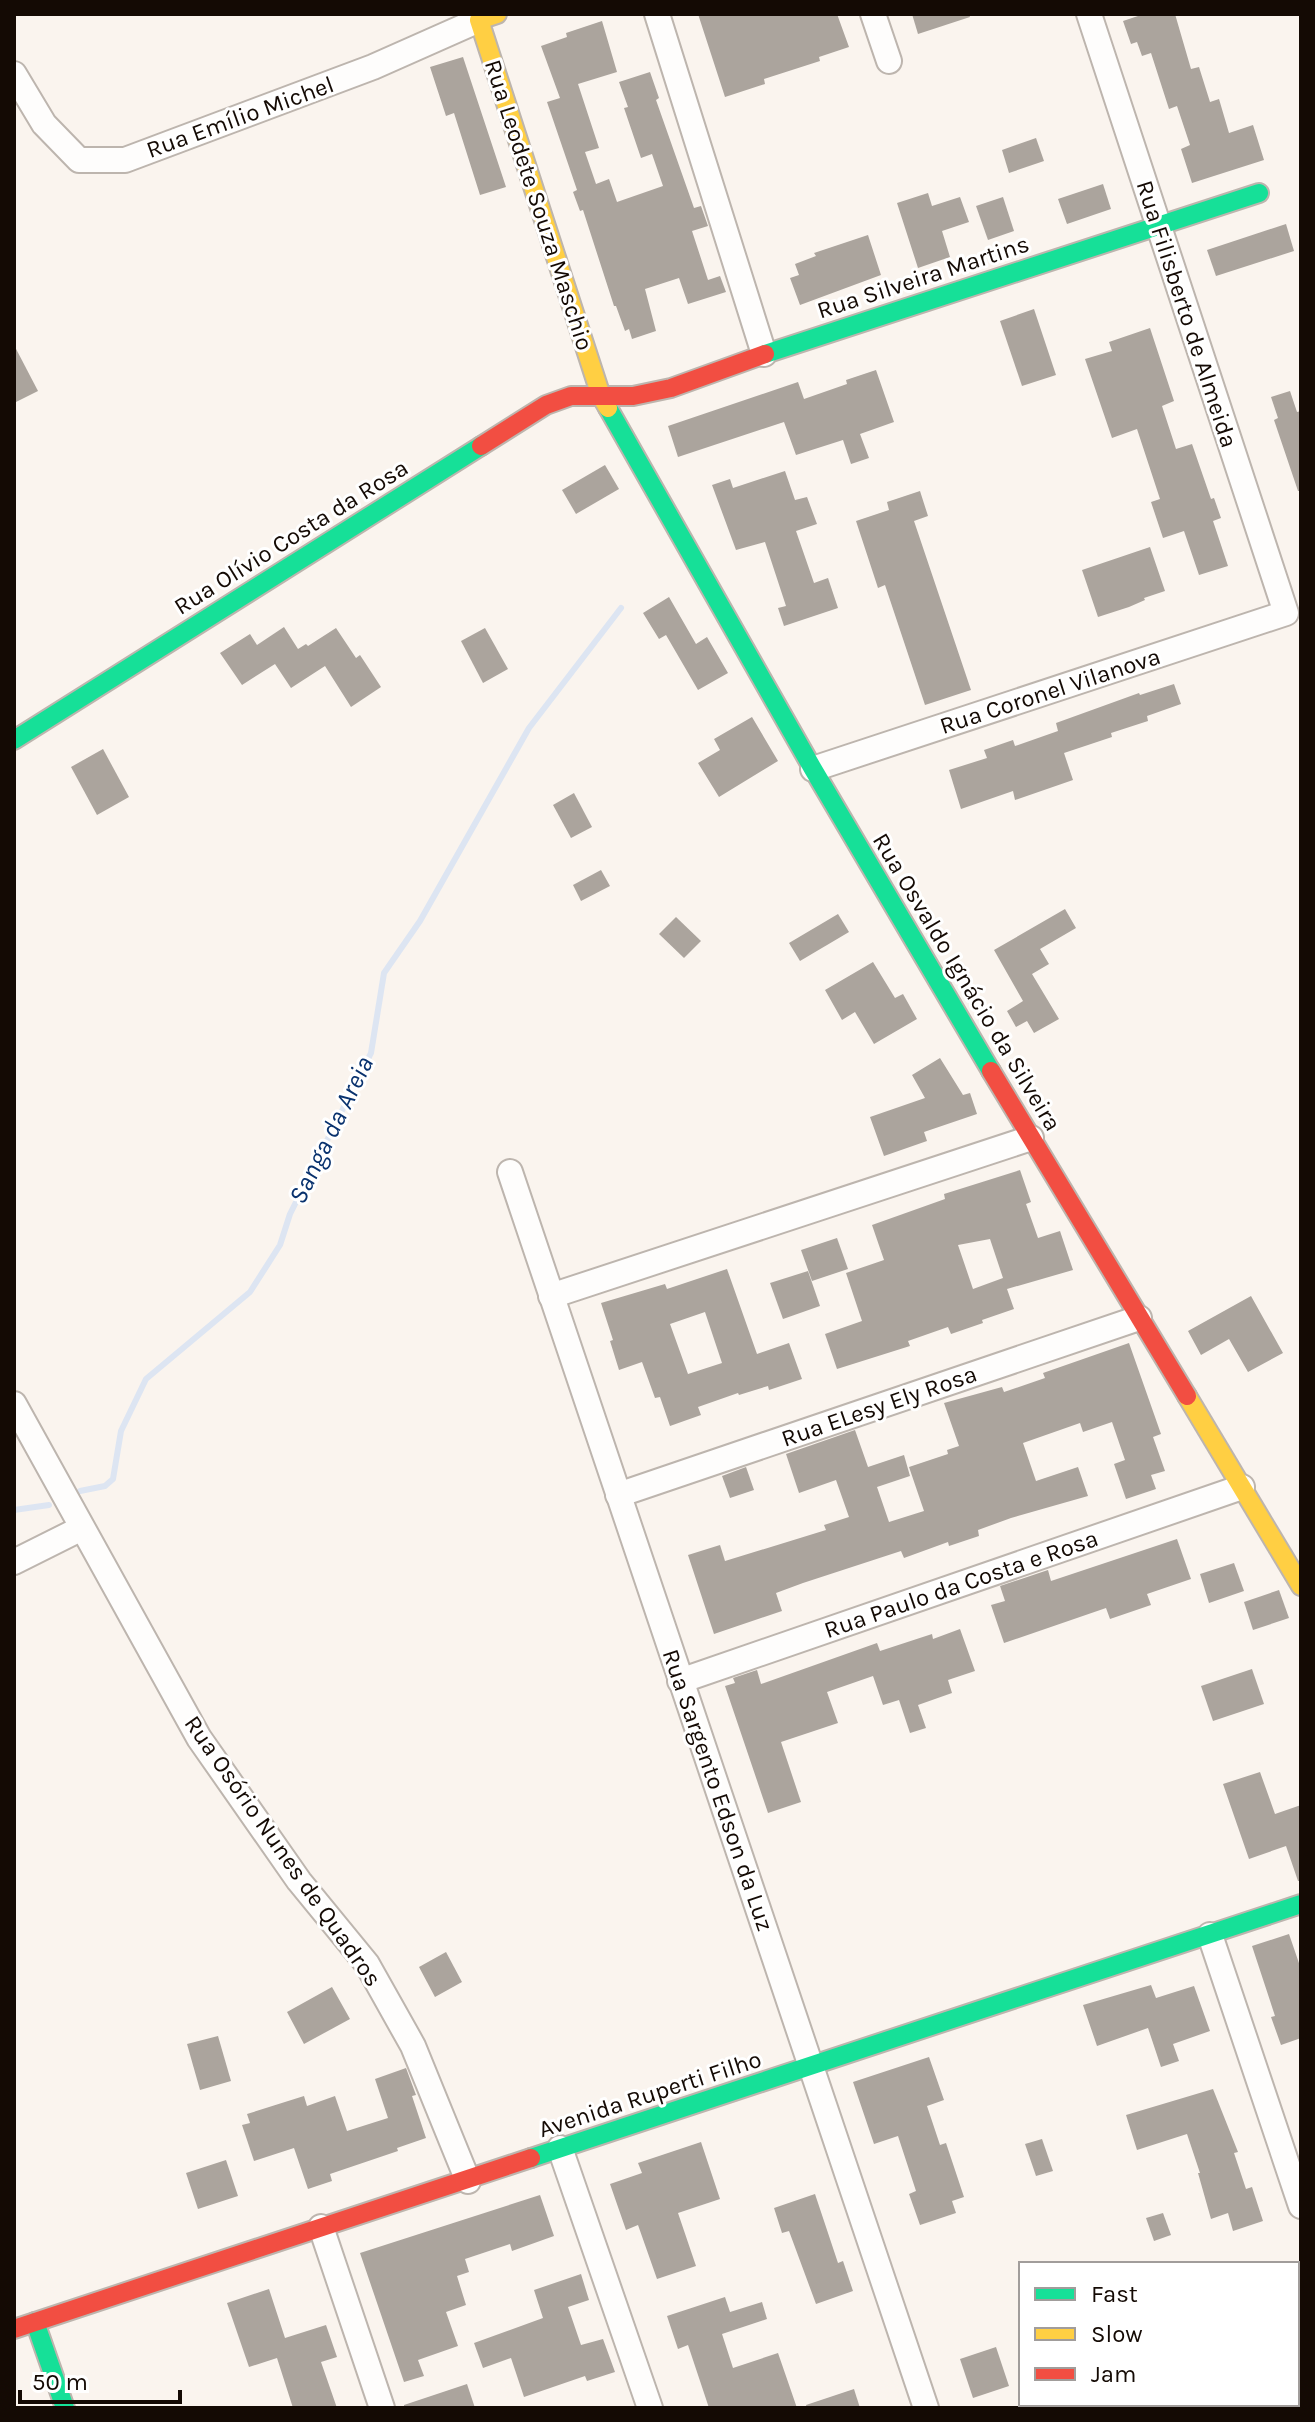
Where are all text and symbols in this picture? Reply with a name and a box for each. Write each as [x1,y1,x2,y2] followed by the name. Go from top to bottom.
[479,56,599,354] street label: Rua Leodete Souza Maschio
[142,70,338,164] street label: Rua Emílio Michel
[1130,177,1244,451] street label: Rua Filisberto de Almeida
[814,230,1032,324] street label: Rua Silveira Martins
[169,453,413,621] street label: Rua Olívio Costa da Rosa
[936,642,1164,740] street label: Rua Coronel Vilanova
[867,828,1067,1136] street label: Rua Osvaldo Ignácio da Silveira
[282,1051,380,1209] water label: Sanga da Areia
[778,1359,980,1453] street label: Rua ELesy Ely Rosa
[820,1524,1102,1644] street label: Rua Paulo da Costa e Rosa
[657,1645,779,1935] street label: Rua Sargento Edson da Luz
[179,1710,387,1992] street label: Rua Osório Nunes de Quadros
[535,2045,765,2143] street label: Avenida Ruperti Filho
[1019,2262,1299,2406] legend
[1091,2280,1138,2308] text: Fast
[1091,2320,1143,2348] text: Slow
[20,2354,180,2404] scale bar
[1091,2360,1136,2388] text: Jam
[32,2368,88,2396] text: 50 m

